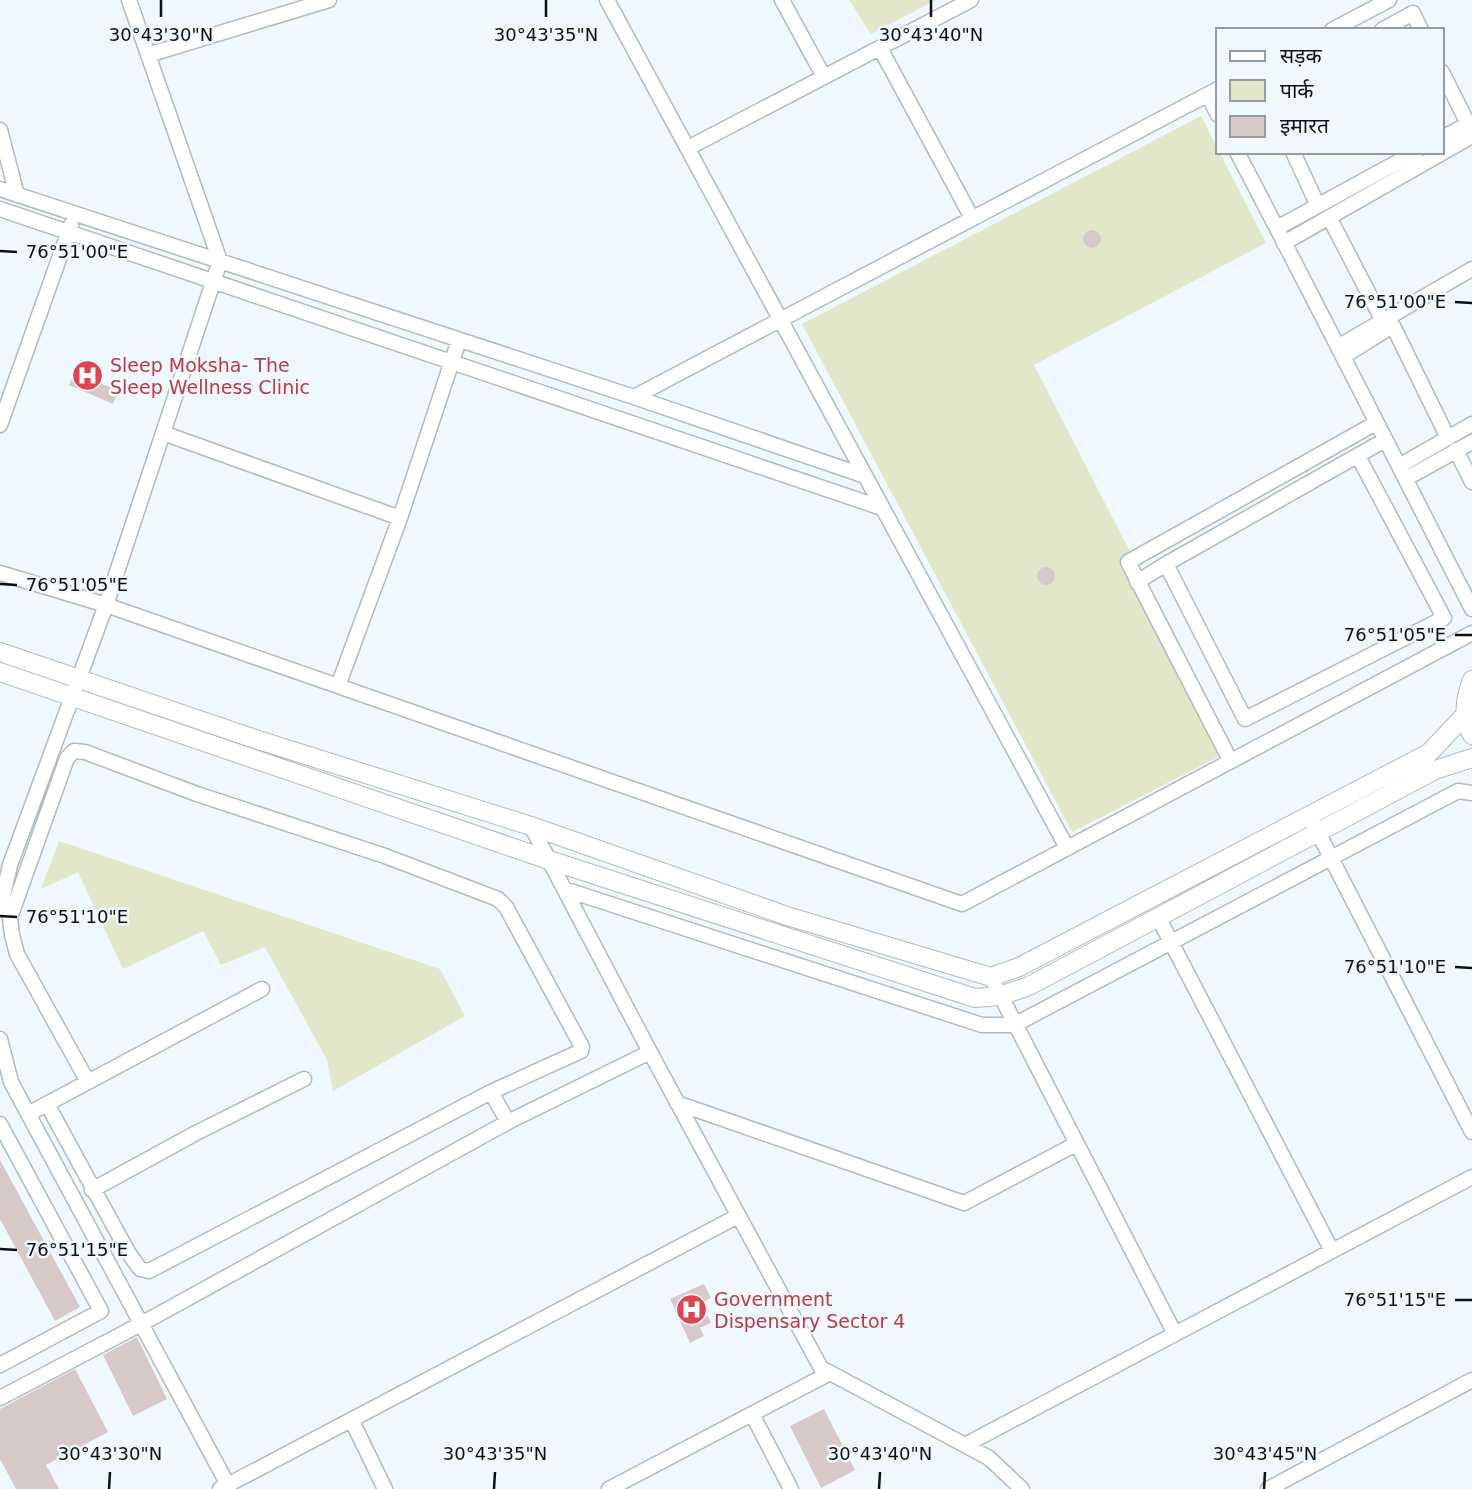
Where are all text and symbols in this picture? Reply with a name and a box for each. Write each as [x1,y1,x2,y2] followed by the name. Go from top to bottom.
[109,24,213,45] text: 30°43'30"N
[494,24,598,45] text: 30°43'35"N
[879,24,983,45] text: 30°43'40"N
[1216,28,1444,154] legend
[1280,44,1322,68] text: सड़क
[1280,79,1314,103] text: पार्क
[1280,114,1330,138] text: इमारत
[26,241,128,262] text: 76°51'00"E
[1344,291,1446,312] text: 76°51'00"E
[110,354,310,398] place label: Sleep Moksha- The Sleep Wellness Clinic
[70,359,104,393] hospital icon: Sleep Moksha- The Sleep Wellness Clinic
[26,574,128,595] text: 76°51'05"E
[1344,624,1446,645] text: 76°51'05"E
[26,906,128,927] text: 76°51'10"E
[1344,956,1446,977] text: 76°51'10"E
[26,1239,128,1260] text: 76°51'15"E
[714,1288,905,1332] place label: Government Dispensary Sector 4
[1344,1289,1446,1310] text: 76°51'15"E
[674,1293,708,1327] hospital icon: Government Dispensary Sector 4
[58,1443,162,1464] text: 30°43'30"N
[443,1443,547,1464] text: 30°43'35"N
[828,1443,932,1464] text: 30°43'40"N
[1213,1443,1317,1464] text: 30°43'45"N

